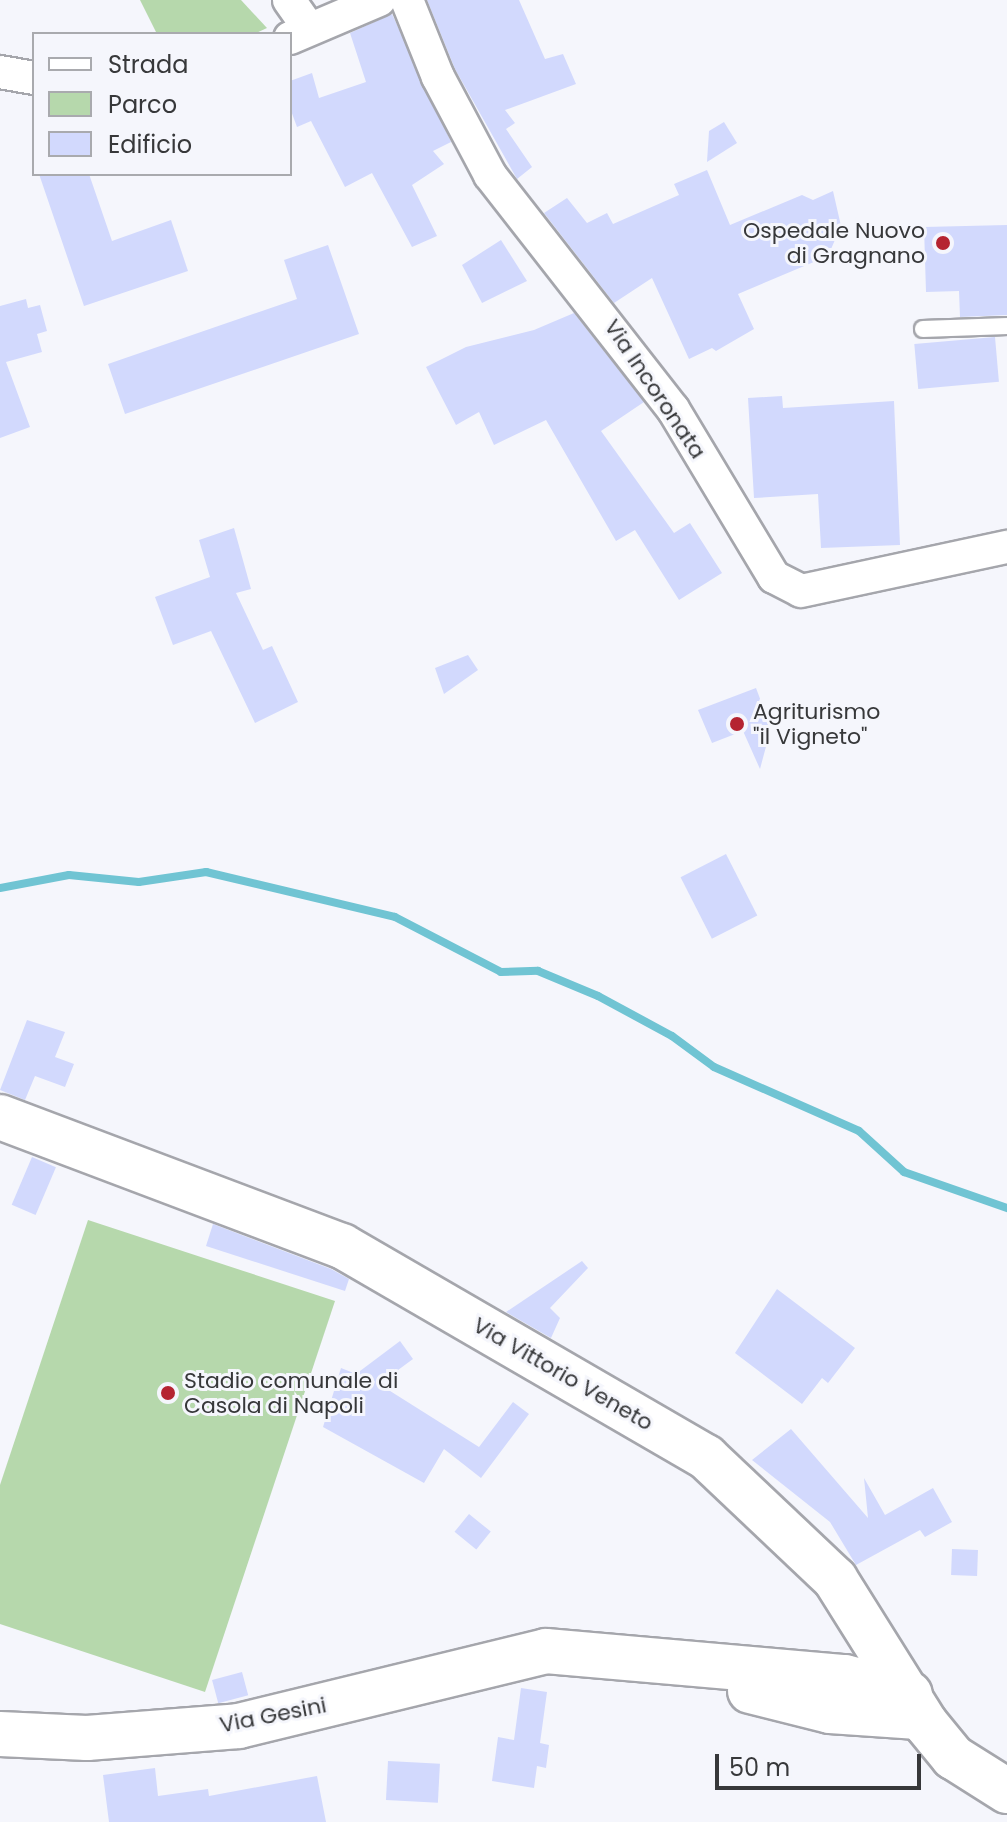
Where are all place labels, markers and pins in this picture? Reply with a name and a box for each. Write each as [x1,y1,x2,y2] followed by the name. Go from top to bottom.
[743,217,925,268] place label: Ospedale Nuovo di Gragnano
[932,232,954,254] marker: Ospedale Nuovo di Gragnano
[753,698,880,750] place label: Agriturismo "il Vigneto"
[728,715,746,733] marker: Agriturismo "il Vigneto"
[184,1367,398,1418] place label: Stadio comunale di Casola di Napoli
[159,1384,177,1402] marker: Stadio comunale di Casola di Napoli

